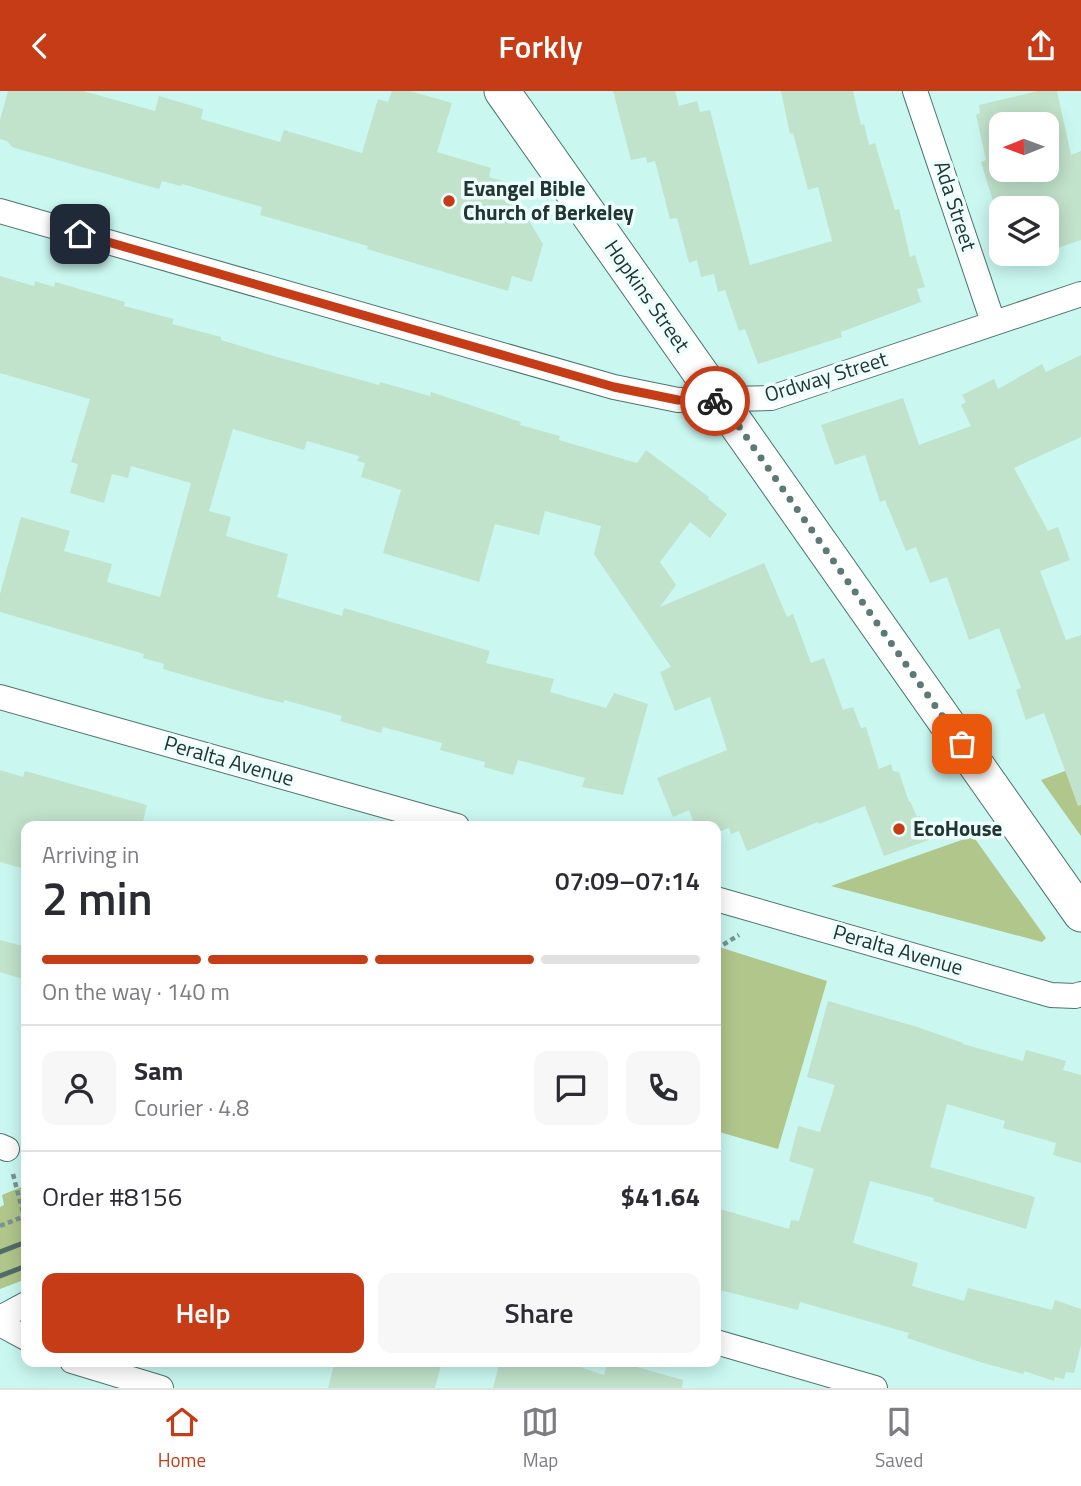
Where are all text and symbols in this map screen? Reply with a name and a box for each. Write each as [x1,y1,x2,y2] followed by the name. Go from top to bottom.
[498,22,583,70] text: Forkly
[21,27,59,65] icon: back
[1022,27,1060,65] icon: share
[989,112,1059,182] north arrow
[989,112,1059,266] map controls
[926,157,986,255] street label: Ada Street
[463,172,634,228] place label: Evangel Bible Church of Berkeley
[441,193,457,209] marker: Evangel Bible Church of Berkeley
[989,196,1059,266] button: layers
[50,204,110,264] pin
[61,215,99,253] icon: home
[597,233,699,359] street label: Hopkins Street
[760,342,892,410] street label: Ordway Street
[680,366,750,436] courier
[696,382,734,420] icon: bike
[932,714,992,774] pin
[943,725,981,763] icon: bag
[161,726,298,794] street label: Peralta Avenue
[913,812,1002,844] place label: EcoHouse
[891,821,907,837] marker: EcoHouse
[42,837,139,872] text: Arriving in
[555,861,700,900] text: 07:09–07:14
[42,863,153,933] text: 2 min
[830,915,967,983] street label: Peralta Avenue
[42,974,230,1009] text: On the way · 140 m
[42,1051,116,1125] button: person
[134,1051,183,1090] text: Sam
[534,1051,608,1125] button: chat
[626,1051,700,1125] button: phone
[134,1090,249,1125] text: Courier · 4.8
[42,1177,182,1216] text: Order #8156
[621,1177,700,1216] text: $41.64
[42,1273,364,1353] button: Help
[378,1273,700,1353] button: Share
[158,1403,206,1474] tab: Home
[521,1403,559,1474] tab: Map
[875,1403,923,1474] tab: Saved

